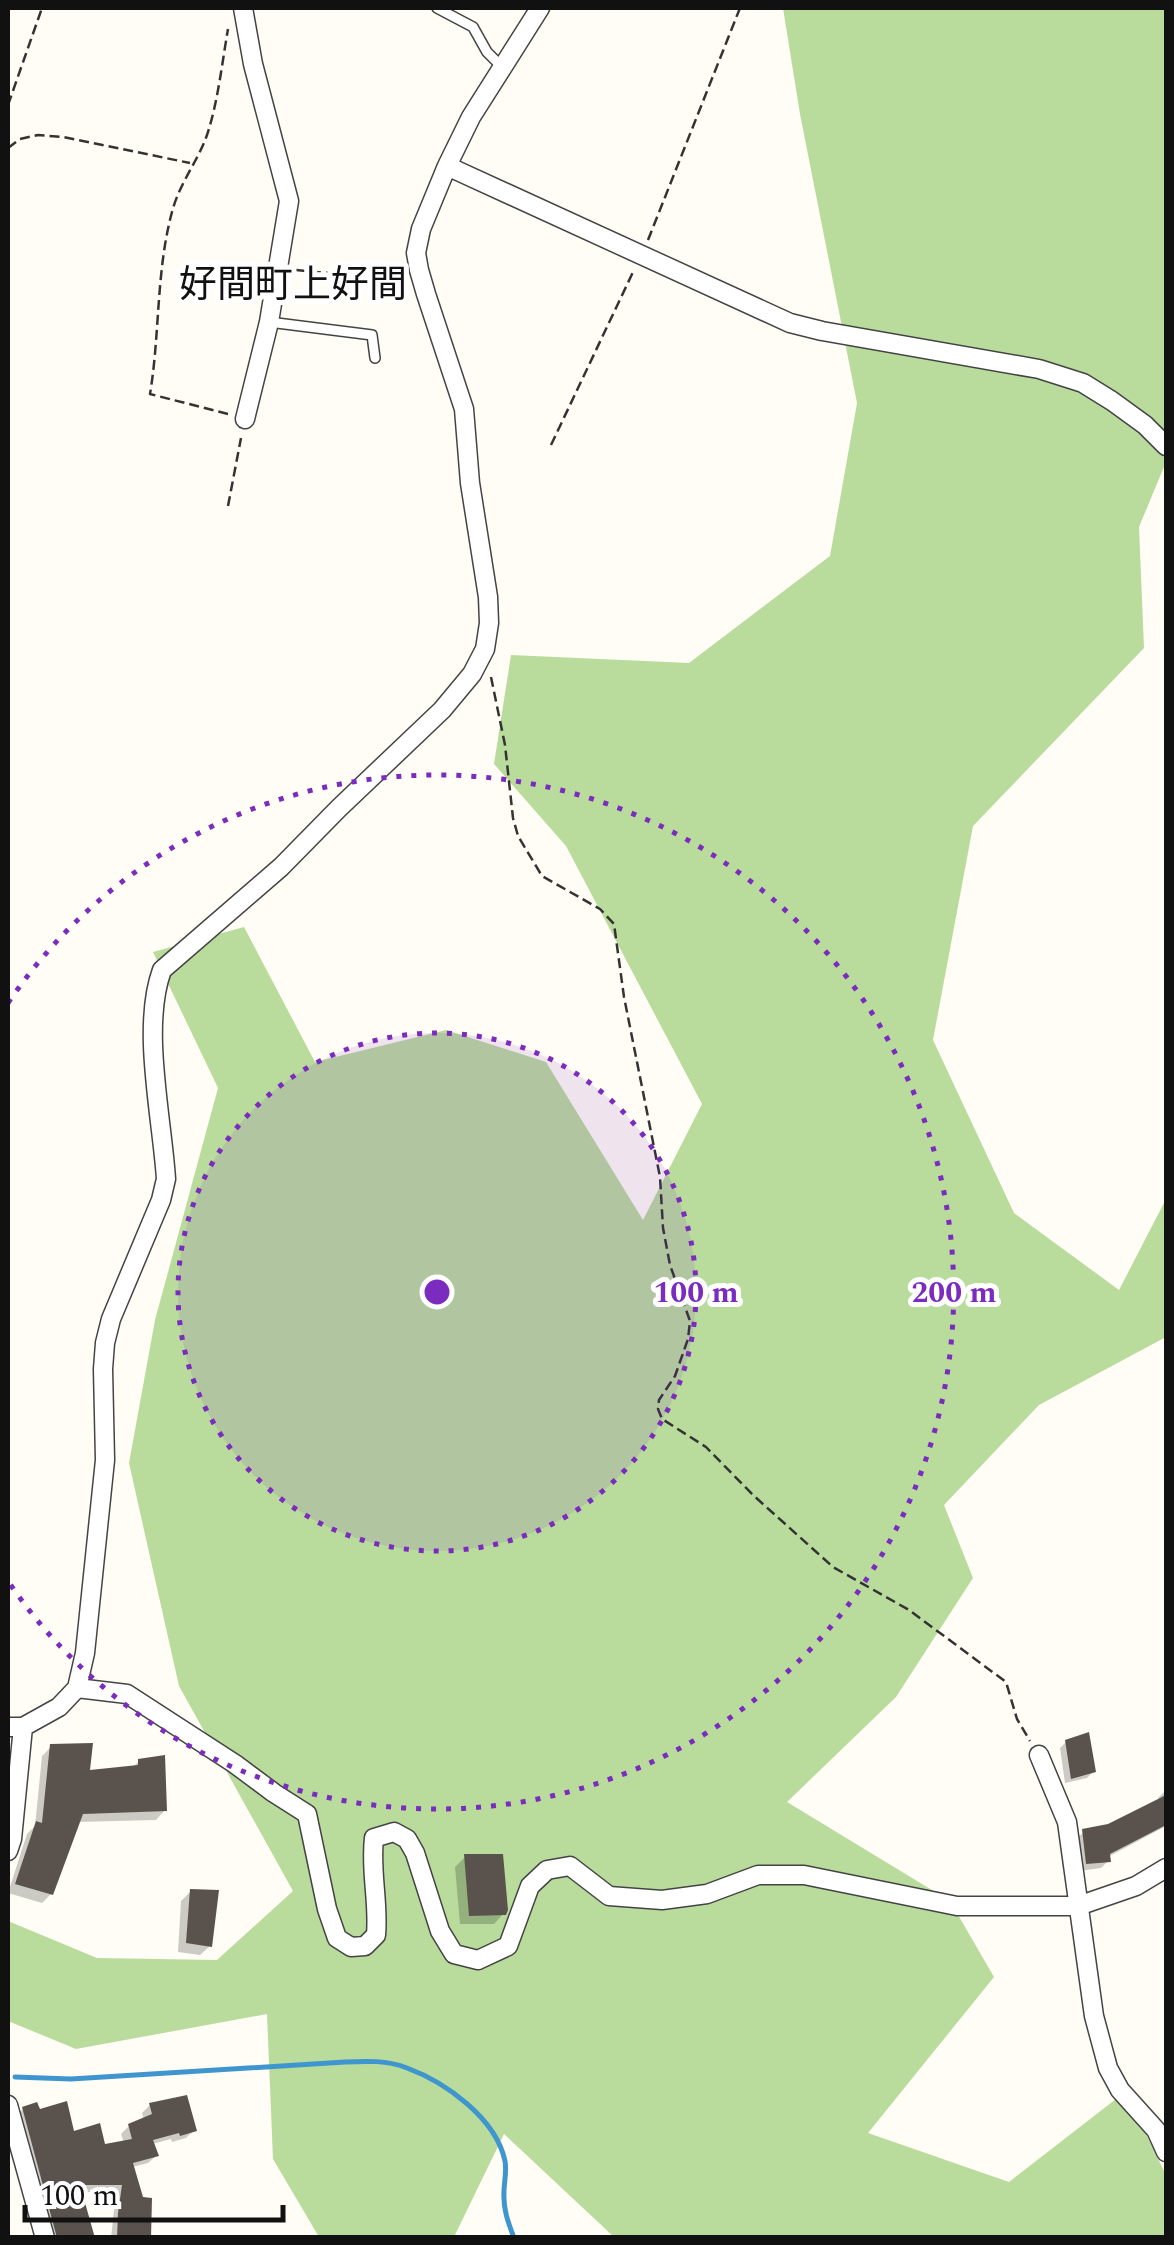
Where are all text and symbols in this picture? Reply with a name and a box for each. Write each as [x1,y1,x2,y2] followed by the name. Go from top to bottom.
[179,257,407,315] district label: 好間町上好間
[653,1270,739,1316] text: 100 m
[911,1270,997,1316] text: 200 m
[419,1274,455,1310] centre of rings
[25,2160,282,2222] scale bar
[40,2173,118,2219] text: 100 m

